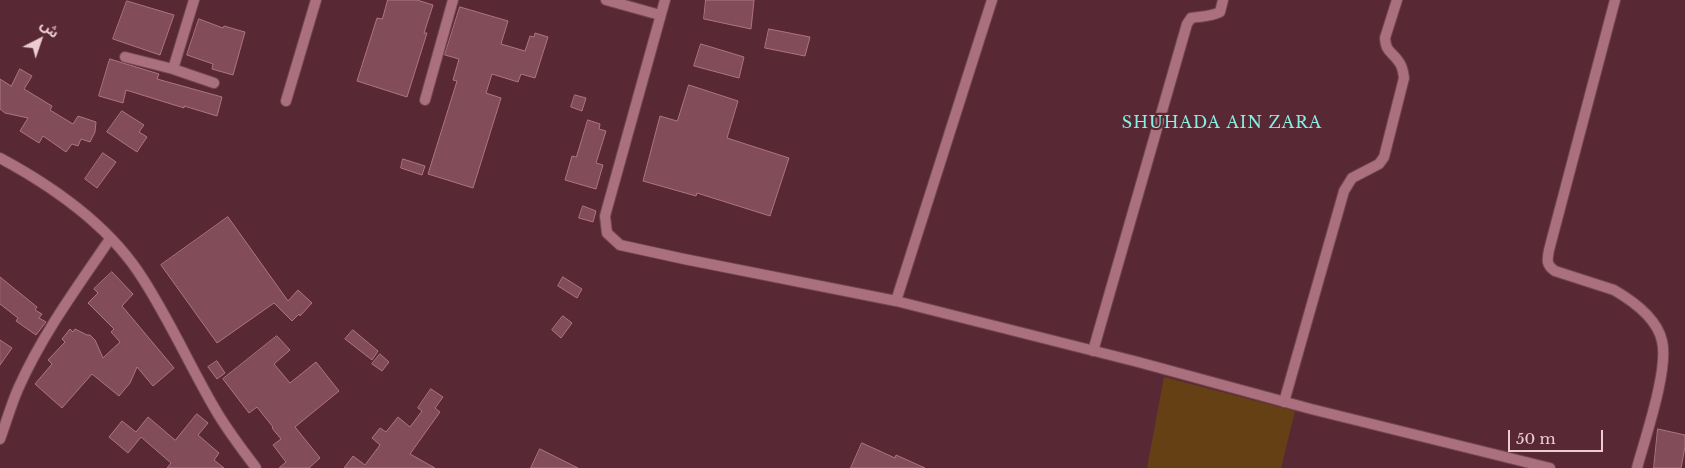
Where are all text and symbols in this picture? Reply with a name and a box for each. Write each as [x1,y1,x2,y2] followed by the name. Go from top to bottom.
[15,15,65,65] north arrow
[37,16,63,42] text: ش
[1120,113,1324,133] district label: SHUHADA AIN ZARA
[1510,420,1605,452] scale bar
[1516,429,1556,448] text: 50 m

